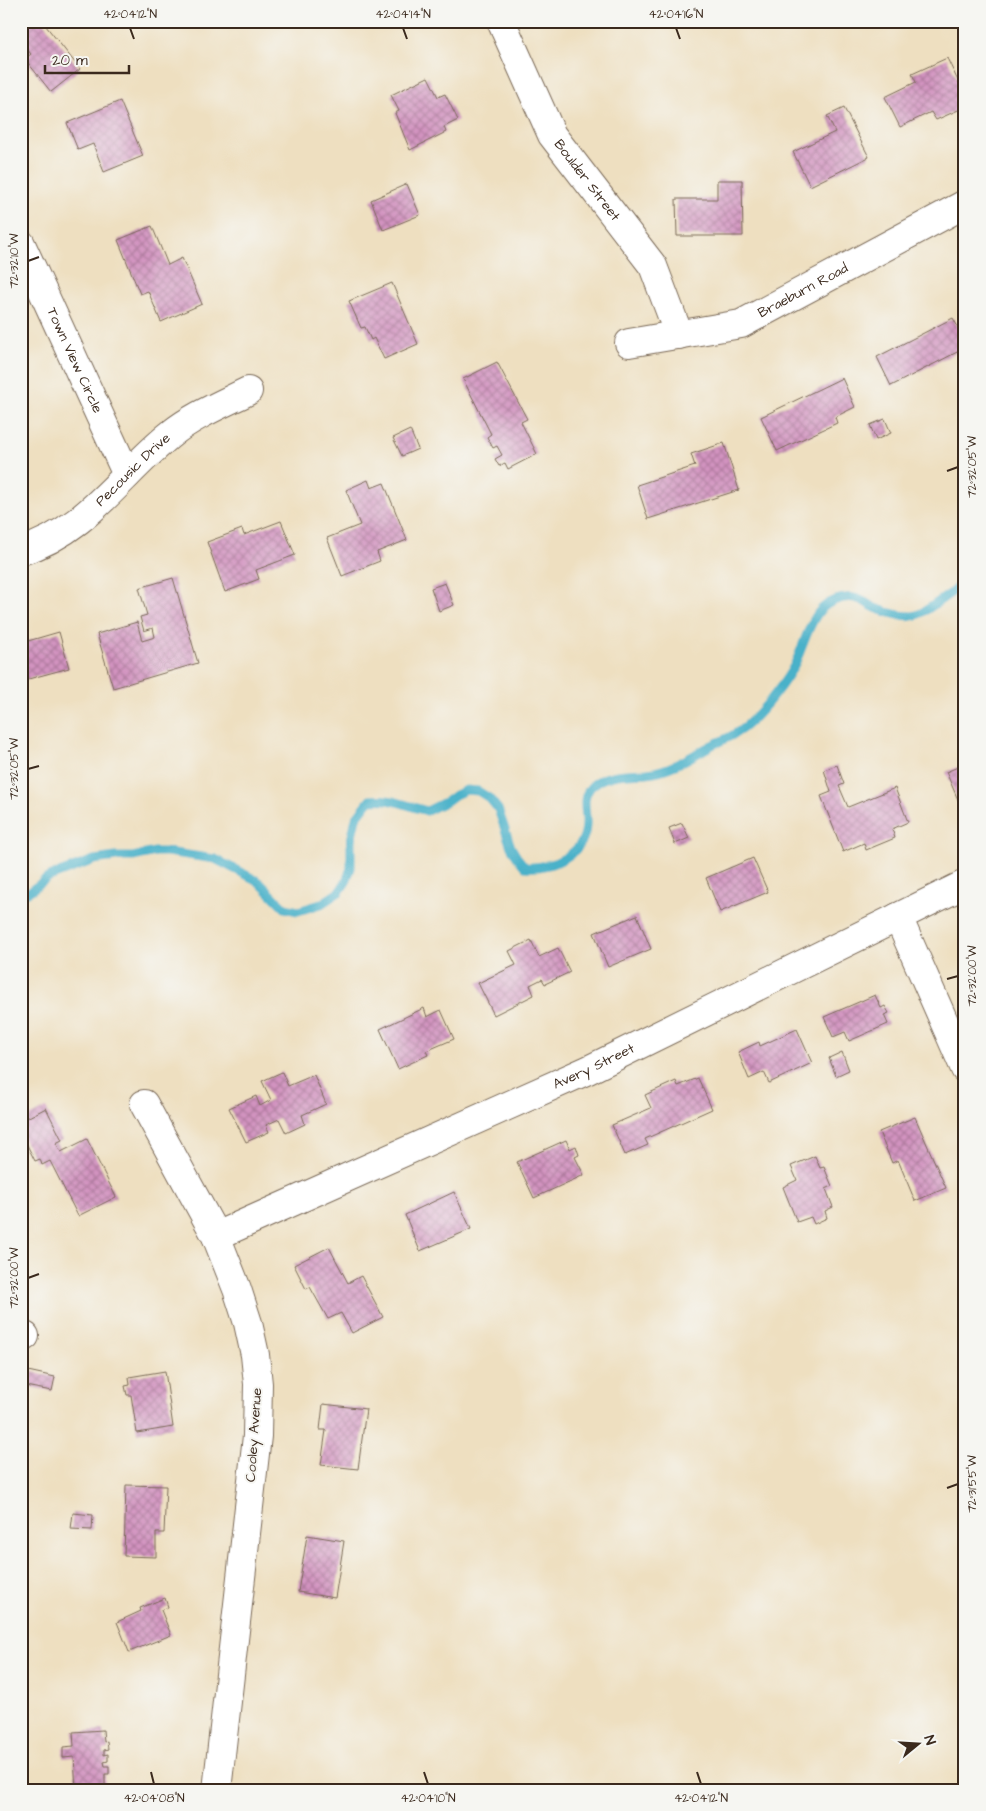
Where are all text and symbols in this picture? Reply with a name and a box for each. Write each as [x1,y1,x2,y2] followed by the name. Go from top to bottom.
[103,6,158,23] text: 42°04'12"N
[375,6,431,23] text: 42°04'14"N
[649,6,704,23] text: 42°04'16"N
[45,42,129,74] scale bar
[52,50,88,71] text: 20 m
[549,135,625,226] street label: Boulder Street
[6,233,23,289] text: 72°32'10"W
[754,258,852,323] street label: Braeburn Road
[41,304,108,417] street label: Town View Circle
[91,428,175,511] street label: Pecousic Drive
[964,435,981,498] text: 72°32'05"W
[6,737,23,800] text: 72°32'05"W
[964,945,981,1007] text: 72°32'00"W
[550,1038,638,1094] street label: Avery Street
[6,1247,23,1309] text: 72°32'00"W
[241,1387,267,1483] street label: Cooley Avenue
[964,1454,981,1513] text: 72°31'55"W
[894,1718,944,1768] north arrow
[919,1733,940,1748] text: N
[123,1790,185,1807] text: 42°04'08"N
[401,1790,456,1807] text: 42°04'10"N
[674,1790,729,1807] text: 42°04'12"N

